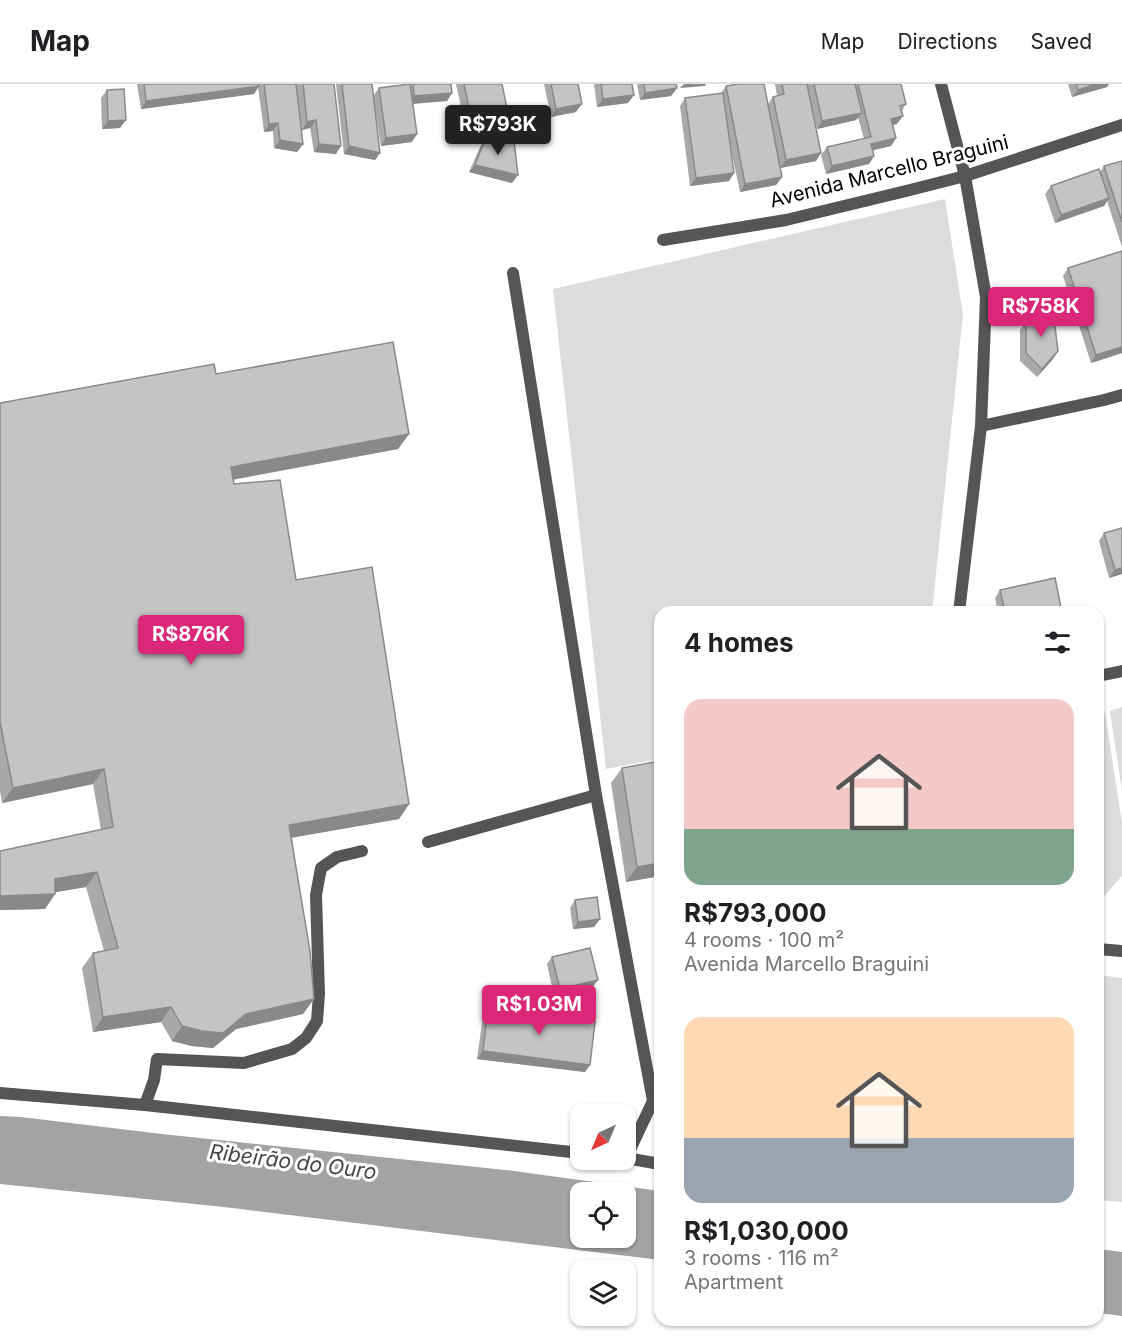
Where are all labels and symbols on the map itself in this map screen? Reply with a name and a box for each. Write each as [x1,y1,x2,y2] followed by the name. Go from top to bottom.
[449,105,547,156] pin: R$793K
[767,130,1011,212] street label: Avenida Marcello Braguini
[992,287,1090,338] pin: R$758K
[142,615,240,666] pin: R$876K
[484,985,594,1036] pin: R$1.03M
[570,1104,636,1170] north arrow
[208,1139,378,1184] water label: Ribeirão do Ouro

